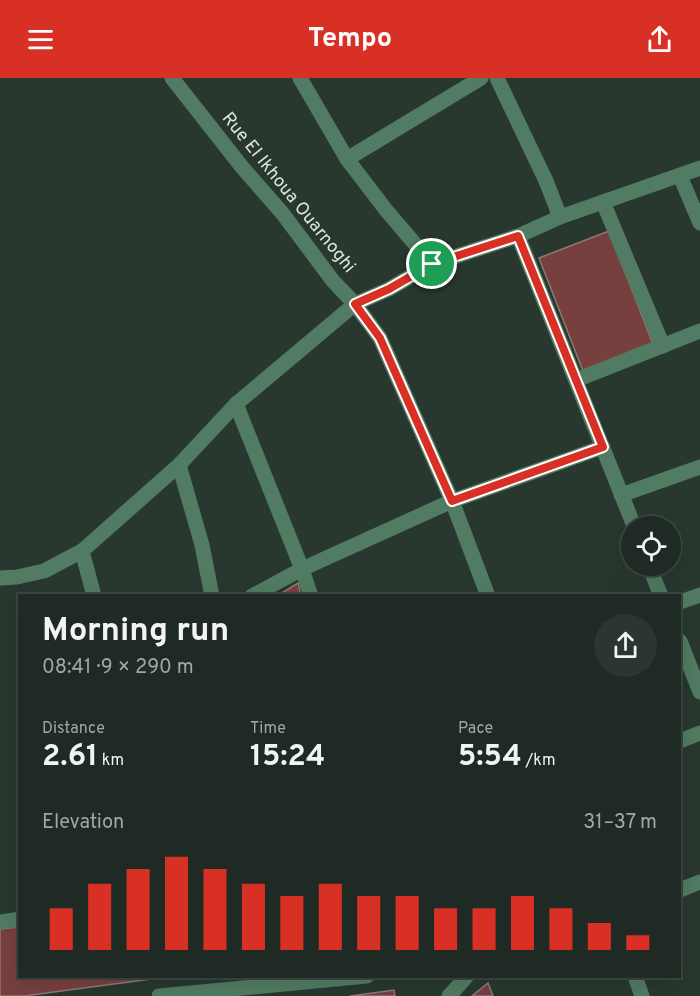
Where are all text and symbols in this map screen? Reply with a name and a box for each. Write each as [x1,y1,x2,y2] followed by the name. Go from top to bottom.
[308,22,392,56] text: Tempo
[24,23,57,56] icon: menu
[643,23,676,56] icon: share
[216,108,360,278] street label: Rue EI Ikhoua Ouarnoghi
[406,238,457,289] pin
[415,247,448,280] icon: arrive
[621,516,681,576] map controls
[621,516,681,576] button: locate
[42,611,229,653] text: Morning run
[594,614,657,677] button: share
[42,655,194,681] text: 08:41 · 9 × 290 m
[42,719,105,739] text: Distance
[250,719,286,739] text: Time
[458,719,493,739] text: Pace
[42,739,98,776] text: 2.61
[250,739,325,776] text: 15:24
[458,739,522,776] text: 5:54
[98,751,124,771] text: km
[522,751,555,771] text: /km
[42,810,124,836] text: Elevation
[583,810,657,836] text: 31–37 m

